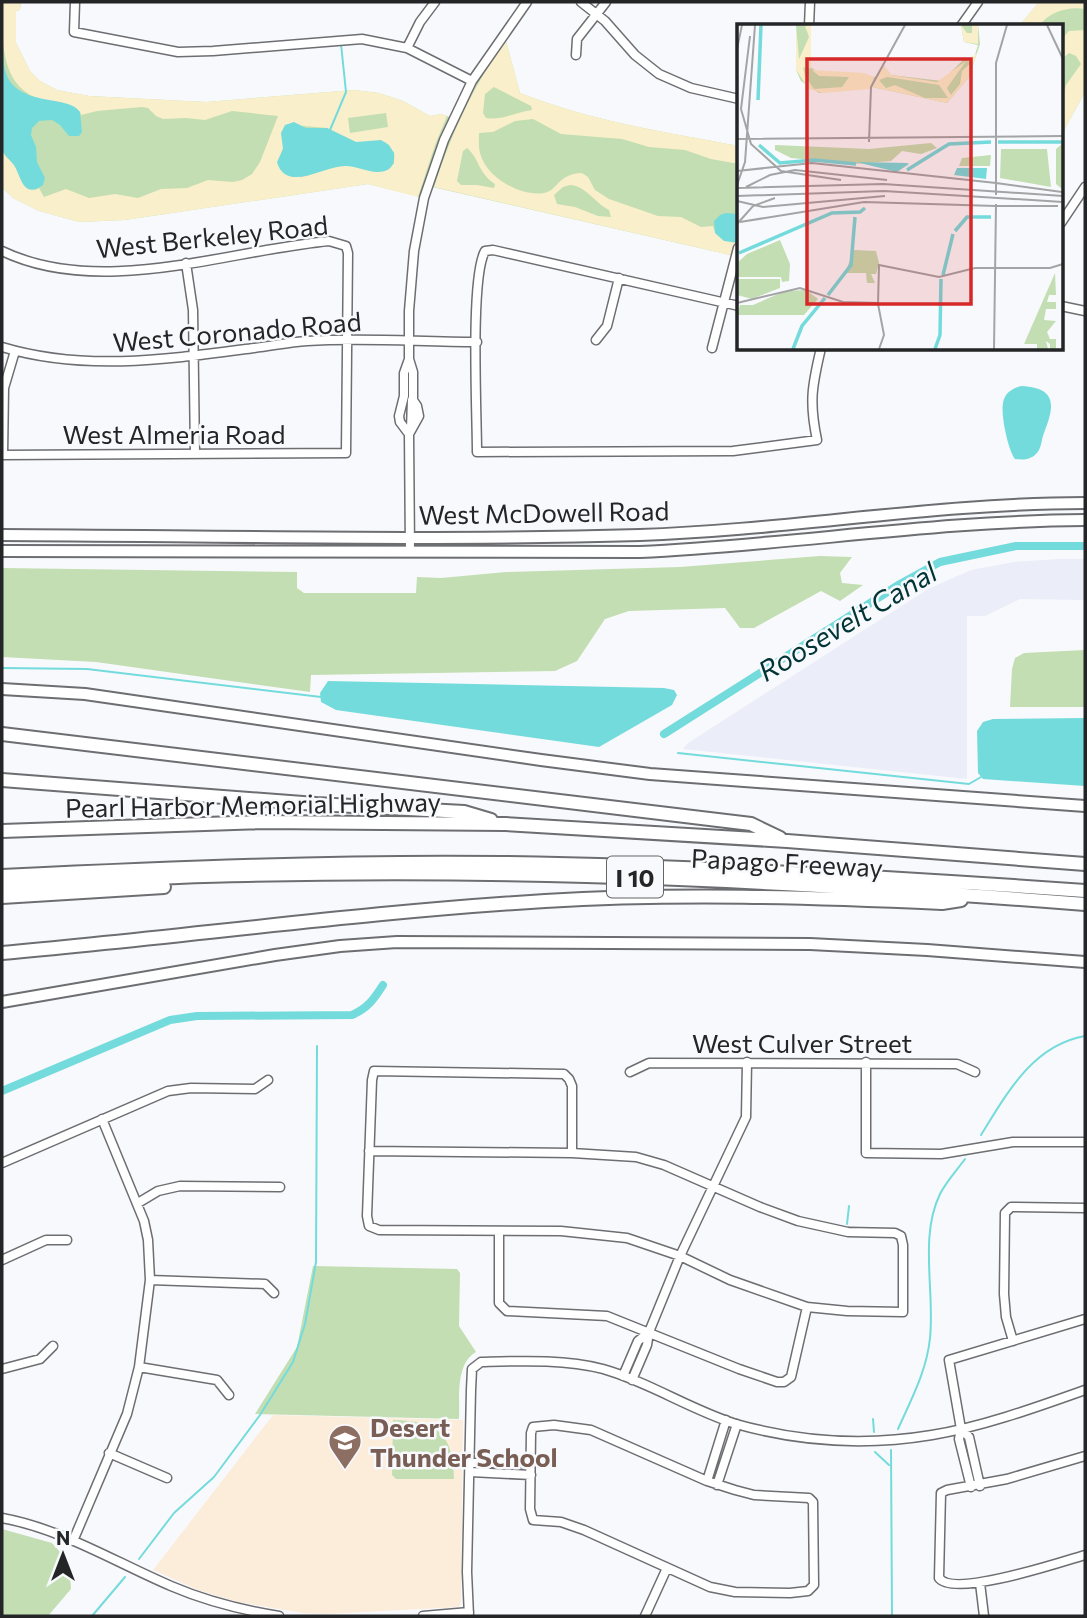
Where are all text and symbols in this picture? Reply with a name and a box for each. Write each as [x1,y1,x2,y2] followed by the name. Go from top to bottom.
[737,24,1062,350] inset map
[94,208,330,264] street label: West Berkeley Road
[111,305,363,357] street label: West Coronado Road
[62,418,286,449] street label: West Almeria Road
[418,494,670,530] street label: West McDowell Road
[751,554,943,688] water label: Roosevelt Canal
[65,785,441,823] street label: Pearl Harbor Memorial Highway
[690,841,884,883] street label: Papago Freeway
[607,856,663,898] road number: I 10
[692,1027,912,1058] street label: West Culver Street
[370,1411,558,1472] place label: Desert Thunder School
[326,1422,364,1471] school or university icon: Desert Thunder School
[28,1520,98,1590] north arrow
[56,1526,70,1549] text: N

